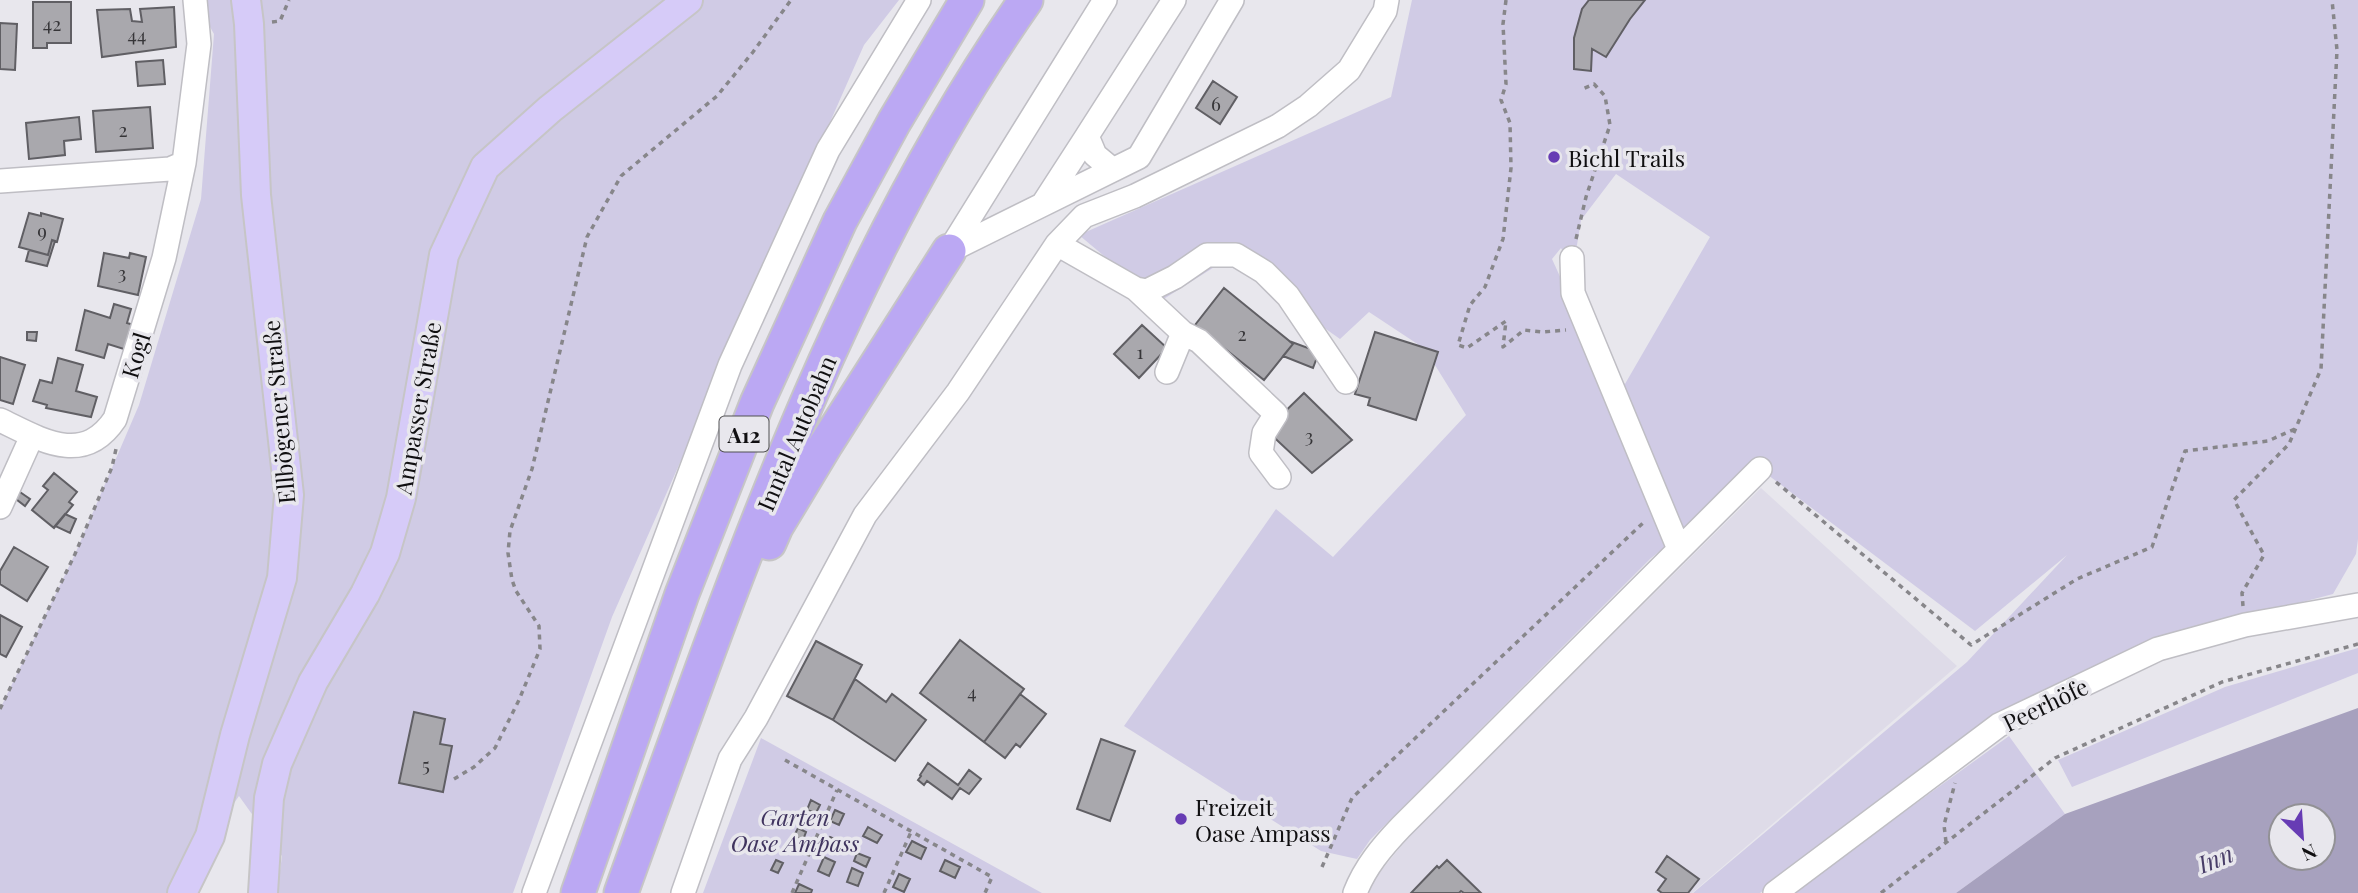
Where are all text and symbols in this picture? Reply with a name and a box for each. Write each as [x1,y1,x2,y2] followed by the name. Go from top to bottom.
[43,10,61,36] house number: 42
[128,21,146,47] house number: 44
[1211,90,1221,116] house number: 6
[118,116,128,142] house number: 2
[1568,142,1685,173] place label: Bichl Trails
[1546,149,1562,165] marker: Bichl Trails
[37,217,47,243] house number: 9
[118,259,126,285] house number: 3
[255,319,301,505] street label: Ellbögener Straße
[386,319,447,498] street label: Ampasser Straße
[1237,320,1247,346] house number: 2
[113,328,157,382] street label: Kogl
[1136,338,1144,364] house number: 1
[749,350,843,515] street label: Inntal Autobahn
[720,416,768,452] road number: A12
[1305,422,1313,448] house number: 3
[1997,670,2093,738] street label: Peerhöfe
[967,678,977,704] house number: 4
[422,751,430,777] house number: 5
[1195,791,1331,848] place label: Freizeit Oase Ampass
[731,801,860,858] park label: Garten Oase Ampass
[2267,802,2337,872] north arrow
[1173,811,1189,827] marker: Freizeit Oase Ampass
[2191,836,2238,880] water label: Inn
[2298,839,2321,868] text: N

